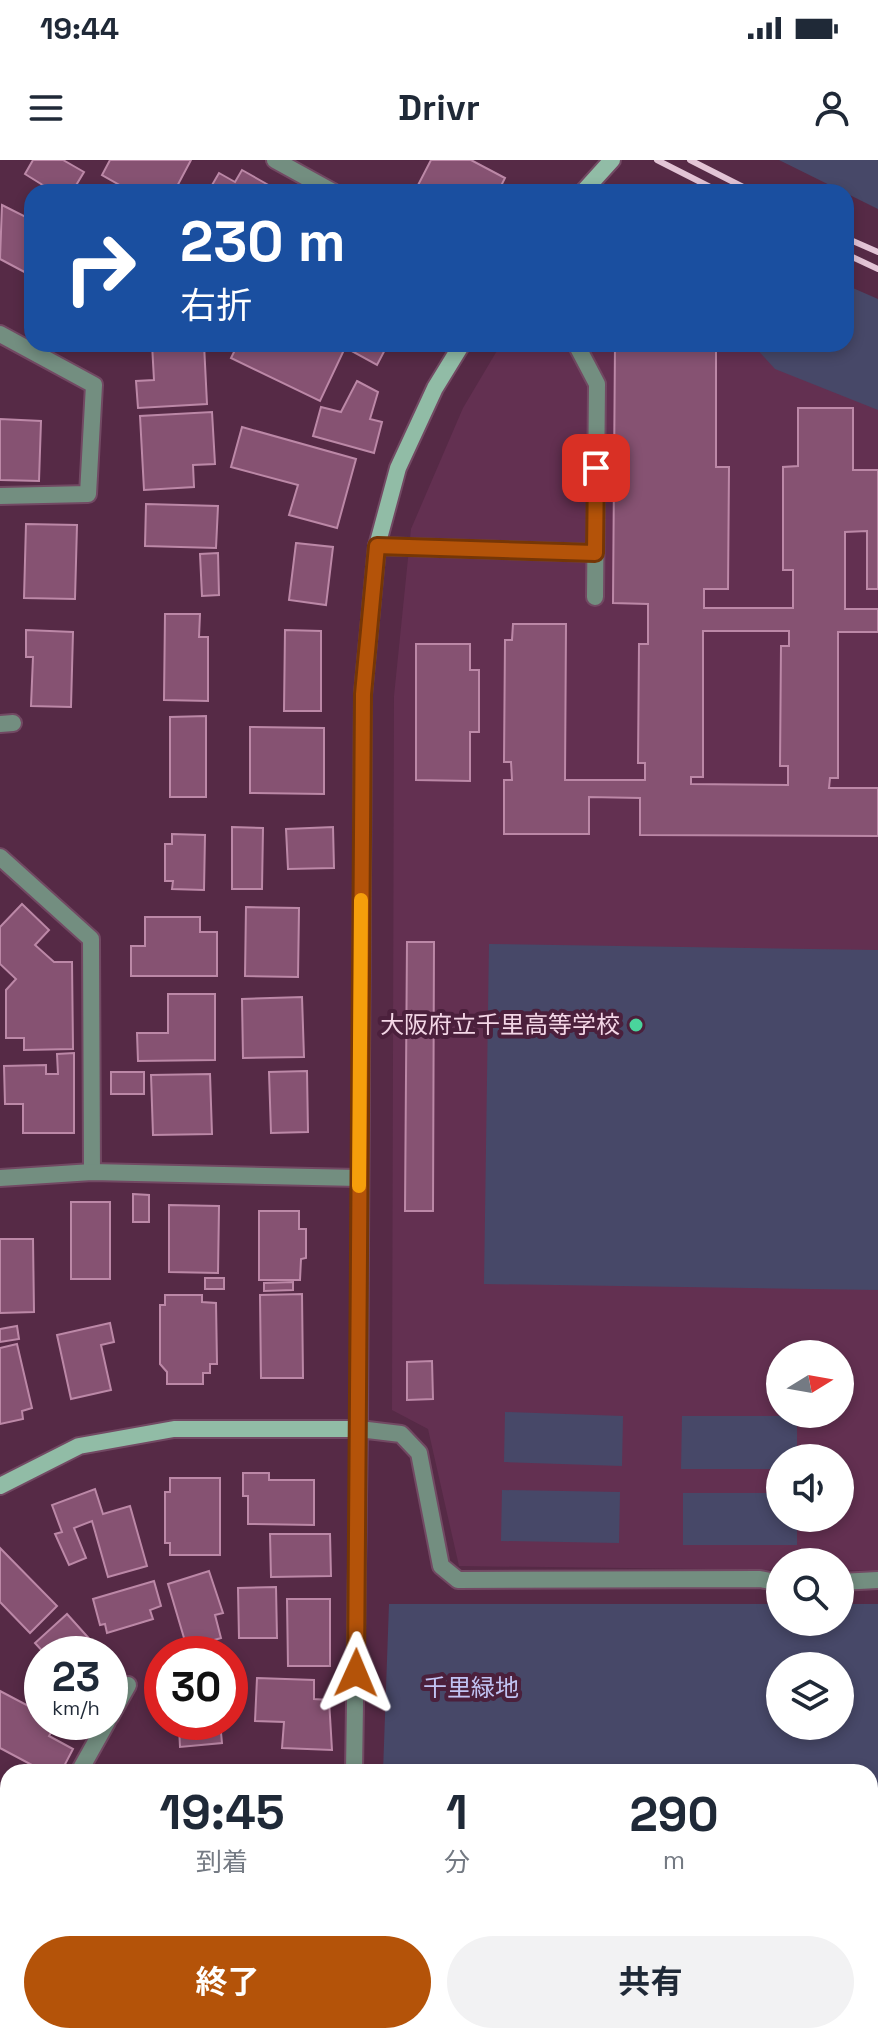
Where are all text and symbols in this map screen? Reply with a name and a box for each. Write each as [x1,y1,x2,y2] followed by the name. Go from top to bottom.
[40,9,119,48] text: 19:44
[398,85,480,131] text: Drivr
[24,86,68,130] icon: menu
[810,86,854,130] icon: person
[180,206,346,277] text: 230 m
[48,216,152,320] icon: right
[180,283,252,329] text: 右折
[562,434,630,502] pin
[574,446,618,490] icon: arrive
[380,1009,620,1040] place label: 大阪府立千里高等学校
[627,1016,645,1034] marker: 大阪府立千里高等学校
[766,1340,854,1428] north arrow
[766,1340,854,1740] map controls
[766,1444,854,1532] button: sound
[766,1548,854,1636] button: search
[314,1631,398,1715] position arrow
[144,1636,248,1740] speed limit sign: 30
[52,1652,100,1703] text: 23
[766,1652,854,1740] button: layers
[423,1672,519,1703] park label: 千里緑地
[52,1695,100,1721] text: km/h
[159,1782,284,1843] text: 19:45
[446,1782,468,1843] text: 1
[629,1784,719,1845] text: 290
[663,1843,685,1877] text: m
[196,1845,248,1879] text: 到着
[444,1845,470,1879] text: 分
[24,1936,431,2028] button: 終了
[447,1936,854,2028] button: 共有

